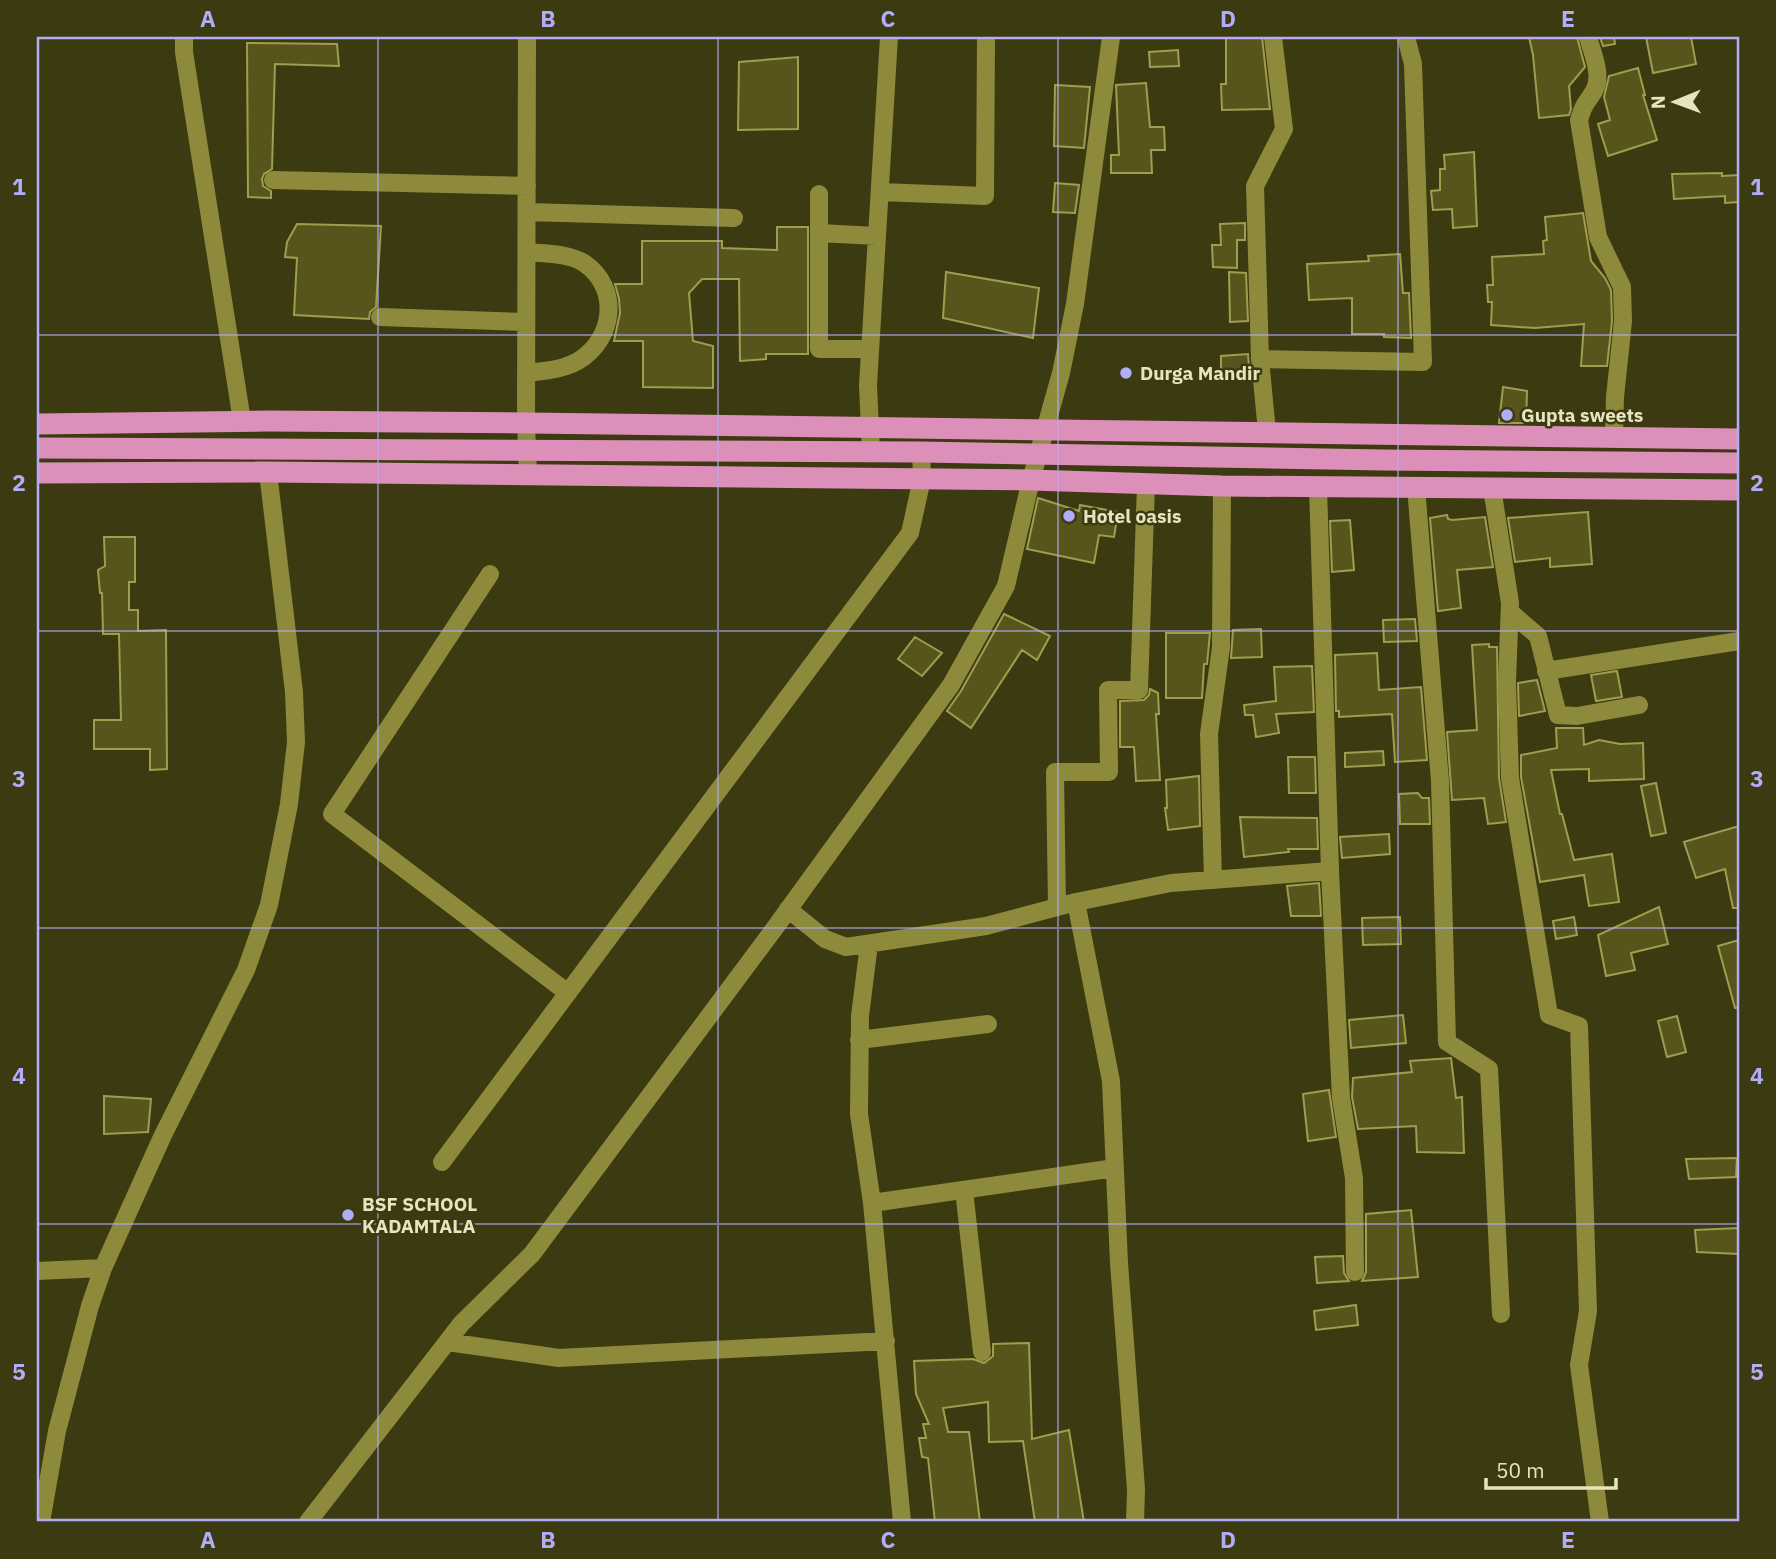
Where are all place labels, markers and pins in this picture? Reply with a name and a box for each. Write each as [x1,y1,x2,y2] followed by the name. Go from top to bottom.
[1140,361,1260,385] place label: Durga Mandir
[1118,365,1134,381] marker: Durga Mandir
[1521,403,1643,427] place label: Gupta sweets
[1499,407,1515,423] marker: Gupta sweets
[1083,504,1182,528] place label: Hotel oasis
[1061,508,1077,524] marker: Hotel oasis
[362,1192,477,1238] place label: BSF SCHOOL KADAMTALA
[340,1207,356,1223] marker: BSF SCHOOL KADAMTALA

